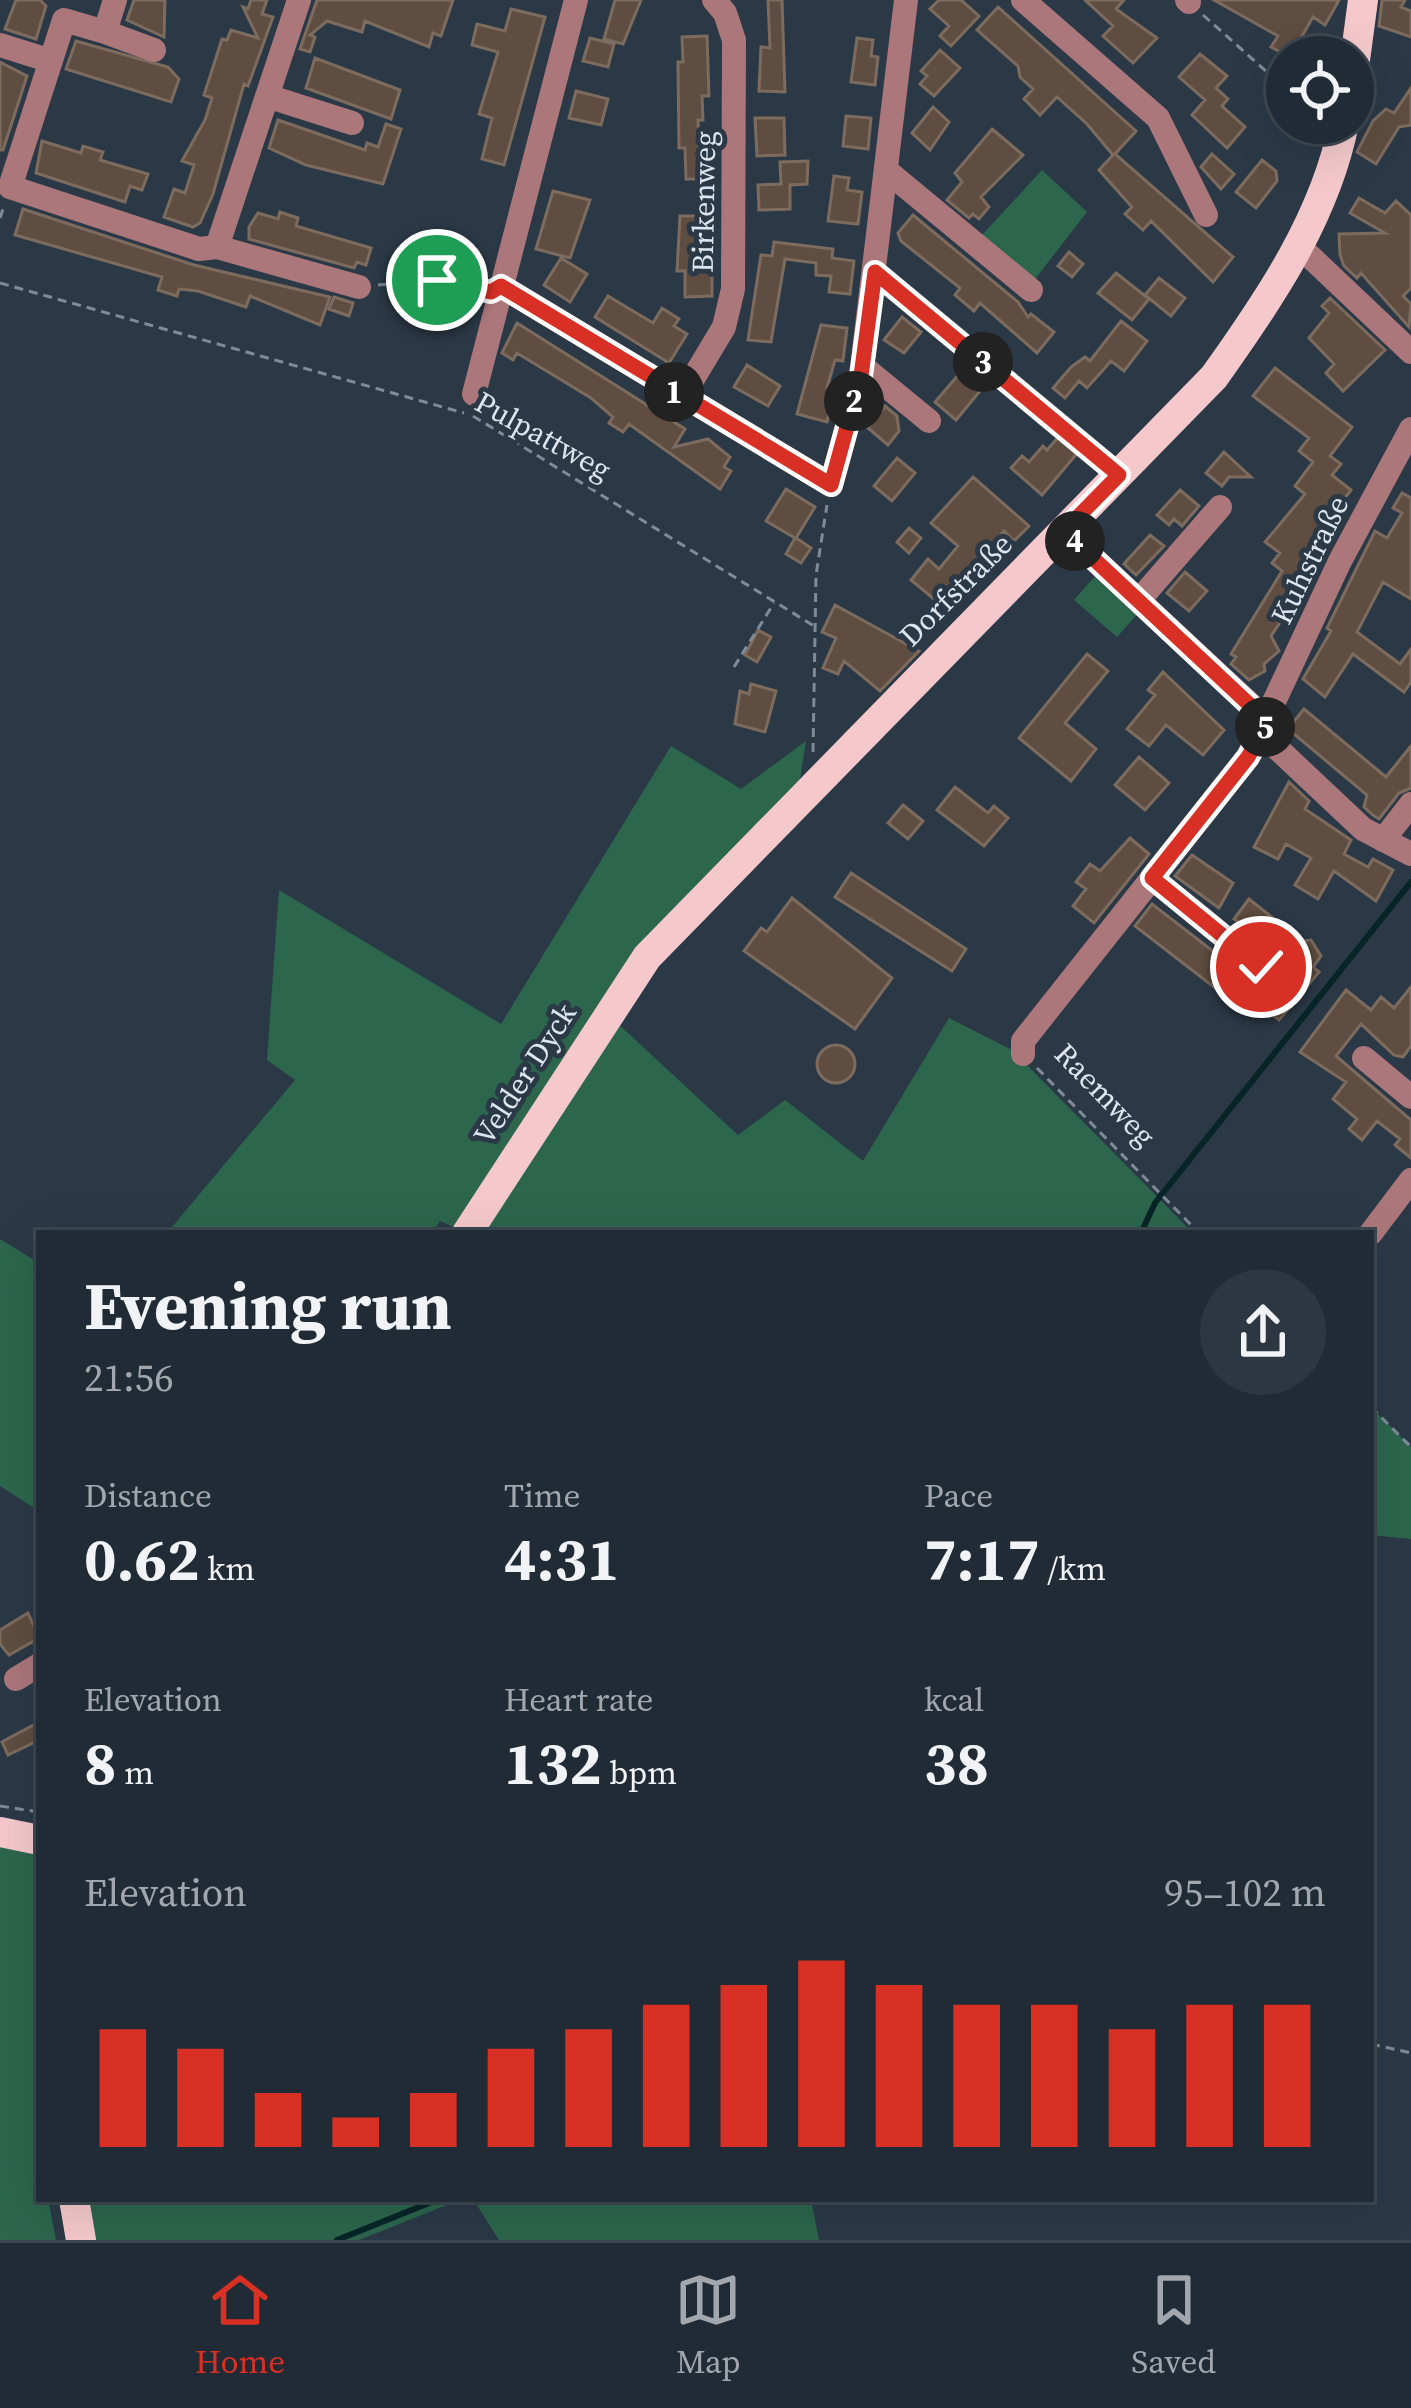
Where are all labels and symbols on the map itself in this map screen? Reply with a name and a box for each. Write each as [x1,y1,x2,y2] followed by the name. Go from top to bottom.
[682,131,725,273] street label: Birkenweg
[386,229,488,331] pin
[953,332,1013,392] pin: 3
[644,362,704,422] pin: 1
[824,371,884,431] pin: 2
[468,381,619,490] street label: Pulpattweg
[1261,489,1358,631] street label: Kuhstraße
[1045,511,1105,571] pin: 4
[890,524,1021,655] street label: Dorfstraße
[1235,697,1295,757] pin: 5
[1210,916,1312,1018] pin
[464,995,586,1152] street label: Velder Dyck
[1046,1034,1165,1155] street label: Raemweg

